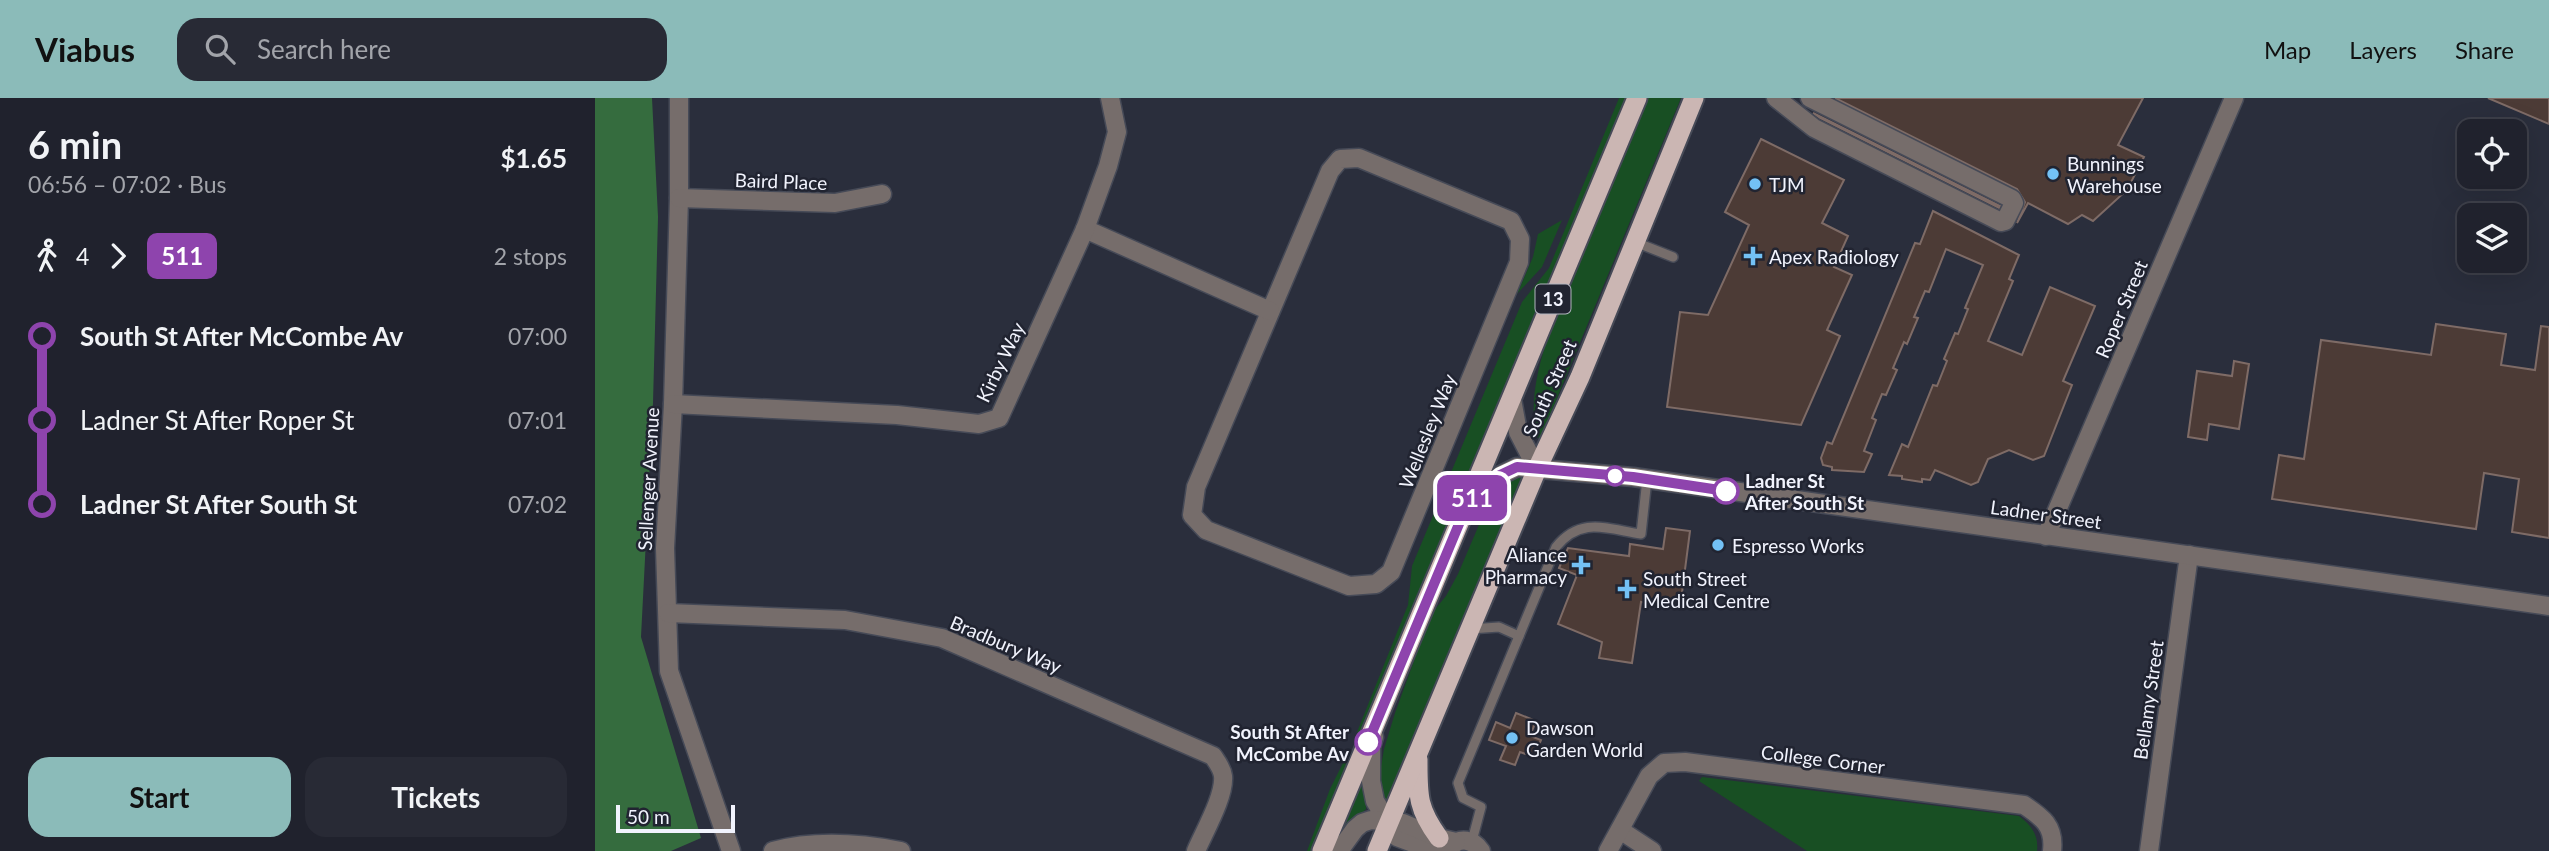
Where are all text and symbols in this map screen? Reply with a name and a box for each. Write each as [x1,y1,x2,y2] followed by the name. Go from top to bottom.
[177,18,667,81] search box
[35,29,135,69] text: Viabus
[201,30,239,68] icon: search
[257,33,391,65] text: Search here
[2264,35,2311,64] text: Map
[2349,35,2417,64] text: Layers
[2455,35,2514,64] text: Share
[2457,119,2527,273] map controls
[2457,119,2527,189] button: locate
[28,121,122,167] text: 6 min
[501,142,567,174] text: $1.65
[2067,152,2162,197] place label: Bunnings Warehouse
[2045,166,2061,182] marker: Bunnings Warehouse
[734,168,828,194] street label: Baird Place
[28,170,227,198] text: 06:56 – 07:02 · Bus
[1769,173,1805,196] place label: TJM
[1747,176,1763,192] marker: TJM
[2457,203,2527,273] button: layers
[28,237,66,275] icon: walk
[99,237,137,275] icon: forward
[161,241,203,270] text: 511
[76,242,89,270] text: 4
[494,242,567,270] text: 2 stops
[1769,245,1899,268] place label: Apex Radiology
[1743,246,1763,266] marker: Apex Radiology
[2090,256,2152,361] street label: Roper Street
[1535,284,1571,314] road number: 13
[971,318,1029,406] street label: Kirby Way
[80,320,403,352] text: South St After McCombe Av
[508,322,567,350] text: 07:00
[1517,336,1581,440] street label: South Street
[1394,370,1461,492] street label: Wellesley Way
[80,404,354,436] text: Ladner St After Roper St
[508,406,567,434] text: 07:01
[633,407,663,551] street label: Sellenger Avenue
[1605,466,1625,486] unlabelled marker
[1744,469,1864,514] place label: Ladner St After South St
[1432,475,1512,521] line badge: 511
[1713,478,1739,504] marker: Ladner St After South St
[1451,483,1493,512] text: 511
[80,488,357,520] text: Ladner St After South St
[508,490,567,518] text: 07:02
[1989,495,2103,533] street label: Ladner Street
[1732,534,1864,557] place label: Espresso Works
[1710,537,1726,553] marker: Espresso Works
[1485,543,1567,588] place label: Aliance Pharmacy
[1573,557,1589,573] marker: Aliance Pharmacy
[1643,567,1770,612] place label: South Street Medical Centre
[1617,579,1637,599] marker: South Street Medical Centre
[947,610,1065,678] street label: Bradbury Way
[2128,639,2168,761] street label: Bellamy Street
[1526,716,1643,761] place label: Dawson Garden World
[1230,720,1350,765] place label: South St After McCombe Av
[1355,729,1381,755] marker: South St After McCombe Av
[1504,730,1520,746] marker: Dawson Garden World
[1760,740,1886,778] street label: College Corner
[28,757,291,837] button: Start
[305,757,567,837] button: Tickets
[616,802,735,834] scale bar
[627,805,670,828] text: 50 m

